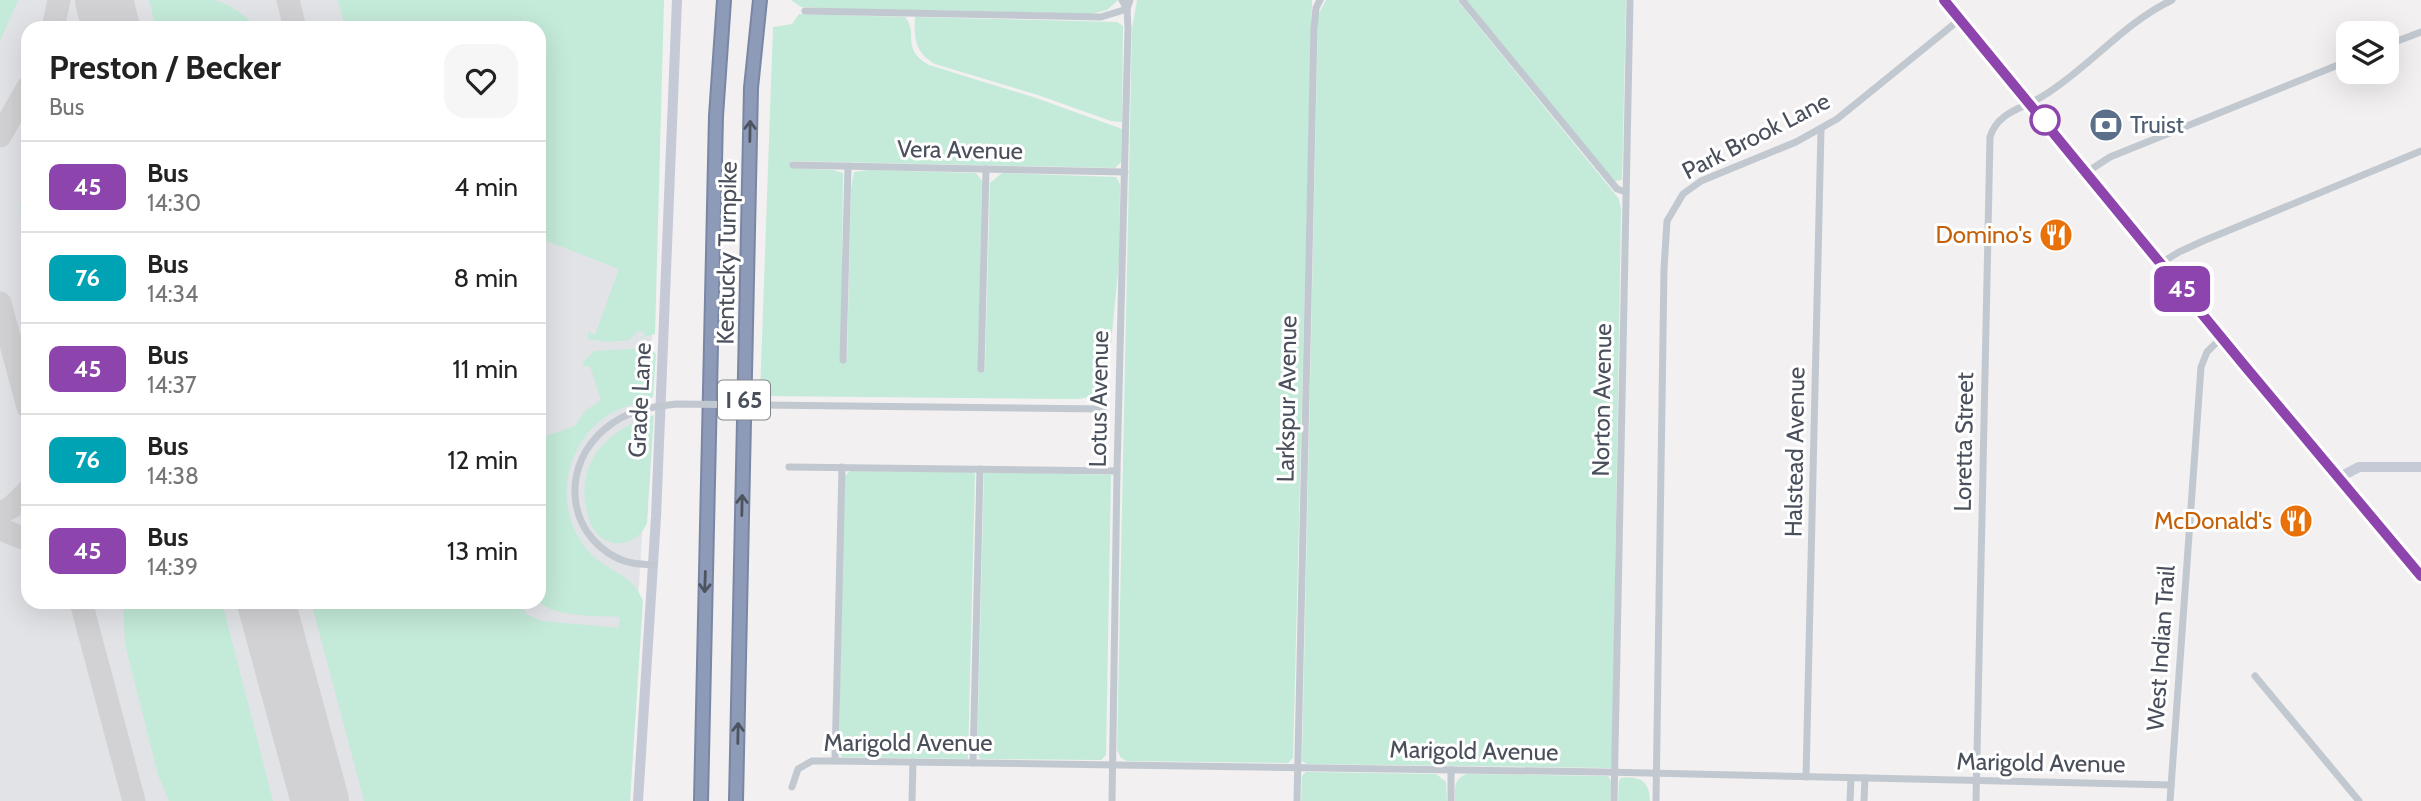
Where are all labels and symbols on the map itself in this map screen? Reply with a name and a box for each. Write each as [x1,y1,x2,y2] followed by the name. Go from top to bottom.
[1677,86,1834,185] street label: Park Brook Lane
[2030,105,2060,135] unlabelled marker
[2087,106,2125,144] bank icon: Truist
[2130,110,2184,139] place label: Truist
[743,120,757,143] one-way arrow
[897,134,1023,165] street label: Vera Avenue
[710,161,743,345] street label: Kentucky Turnpike
[2037,216,2075,254] restaurant icon: Domino's
[1935,220,2032,249] place label: Domino's
[2150,266,2214,312] line badge: 45
[1271,315,1302,483] street label: Larkspur Avenue
[1586,323,1617,477] street label: Norton Avenue
[1083,330,1114,468] street label: Lotus Avenue
[622,342,657,458] street label: Grade Lane
[1779,367,1810,537] street label: Halstead Avenue
[1948,372,1979,512] street label: Loretta Street
[718,380,770,420] road number: I 65
[735,494,748,517] one-way arrow
[2277,502,2315,540] restaurant icon: McDonald's
[2154,506,2272,535] place label: McDonald's
[2140,564,2181,732] street label: West Indian Trail
[699,570,712,593] one-way arrow
[731,722,745,745] one-way arrow
[823,728,993,757] street label: Marigold Avenue
[1389,735,1559,766] street label: Marigold Avenue
[1956,747,2126,778] street label: Marigold Avenue

